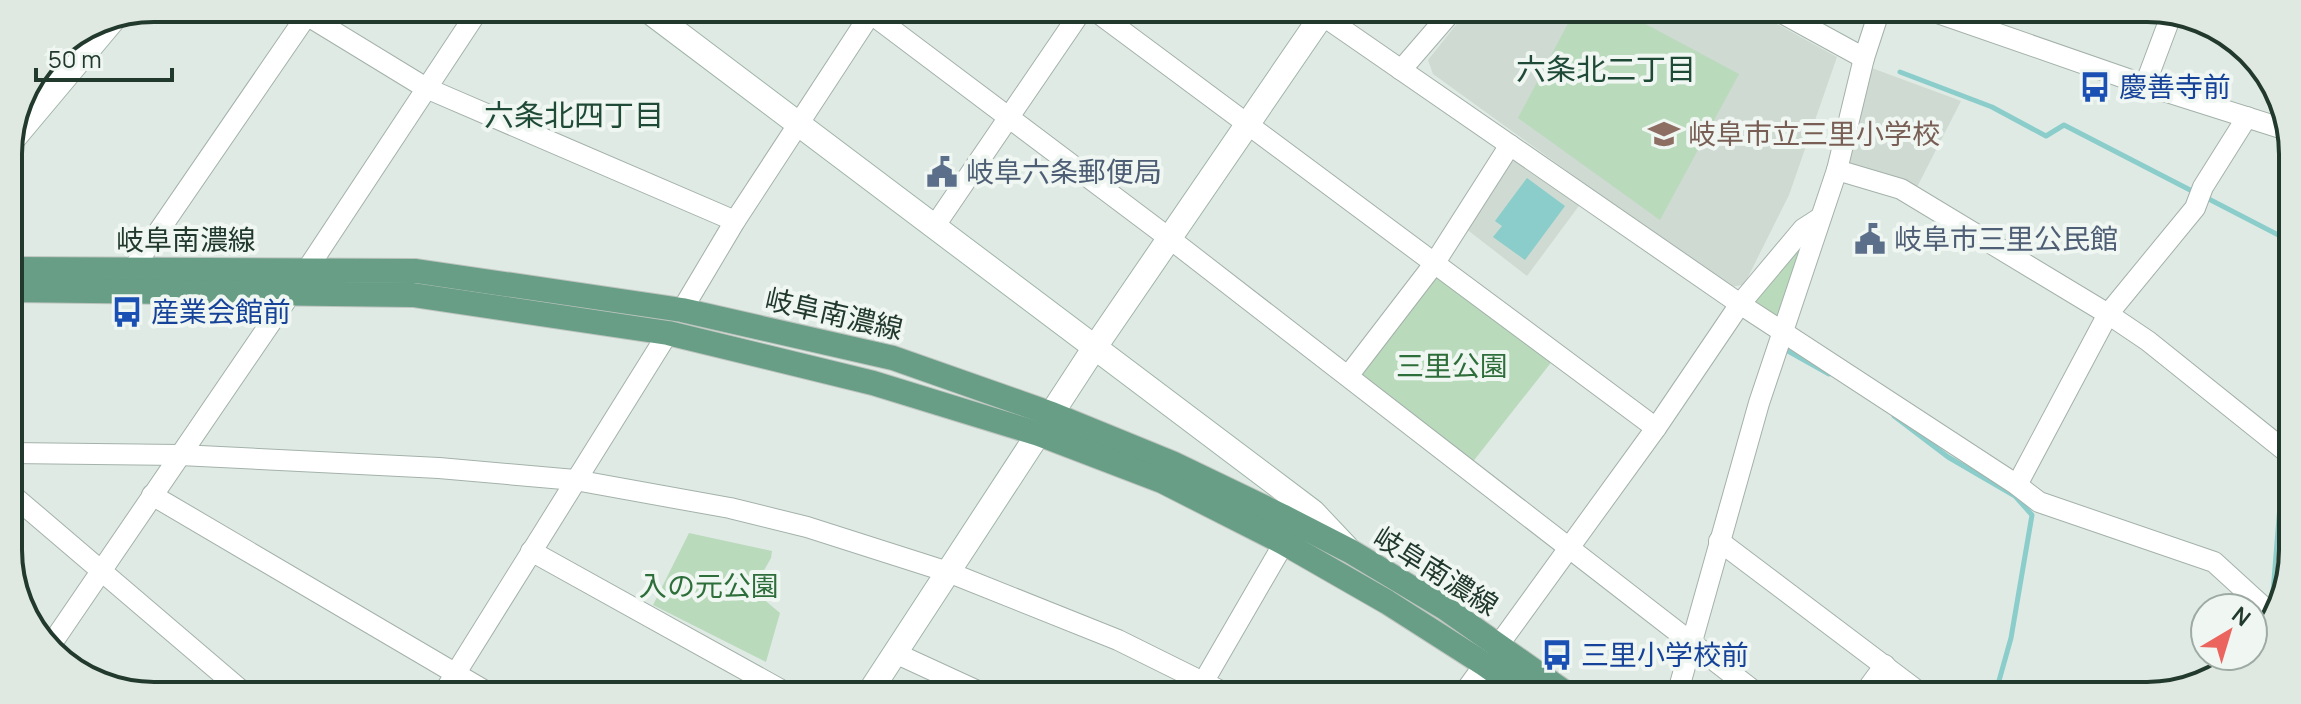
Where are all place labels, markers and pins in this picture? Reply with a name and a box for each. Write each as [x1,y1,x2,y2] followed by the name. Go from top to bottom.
[2119,67,2231,105] place label: 慶善寺前
[2078,70,2112,104] bus stop icon: 慶善寺前
[1688,114,1940,152] place label: 岐阜市立三里小学校
[1647,117,1681,151] school or university icon: 岐阜市立三里小学校
[966,152,1162,190] place label: 岐阜六条郵便局
[925,155,959,189] public building icon: 岐阜六条郵便局
[1894,219,2118,257] place label: 岐阜市三里公民館
[1853,222,1887,256] public building icon: 岐阜市三里公民館
[151,292,291,330] place label: 産業会館前
[110,295,144,329] bus stop icon: 産業会館前
[1581,635,1749,673] place label: 三里小学校前
[1540,638,1574,672] bus stop icon: 三里小学校前

